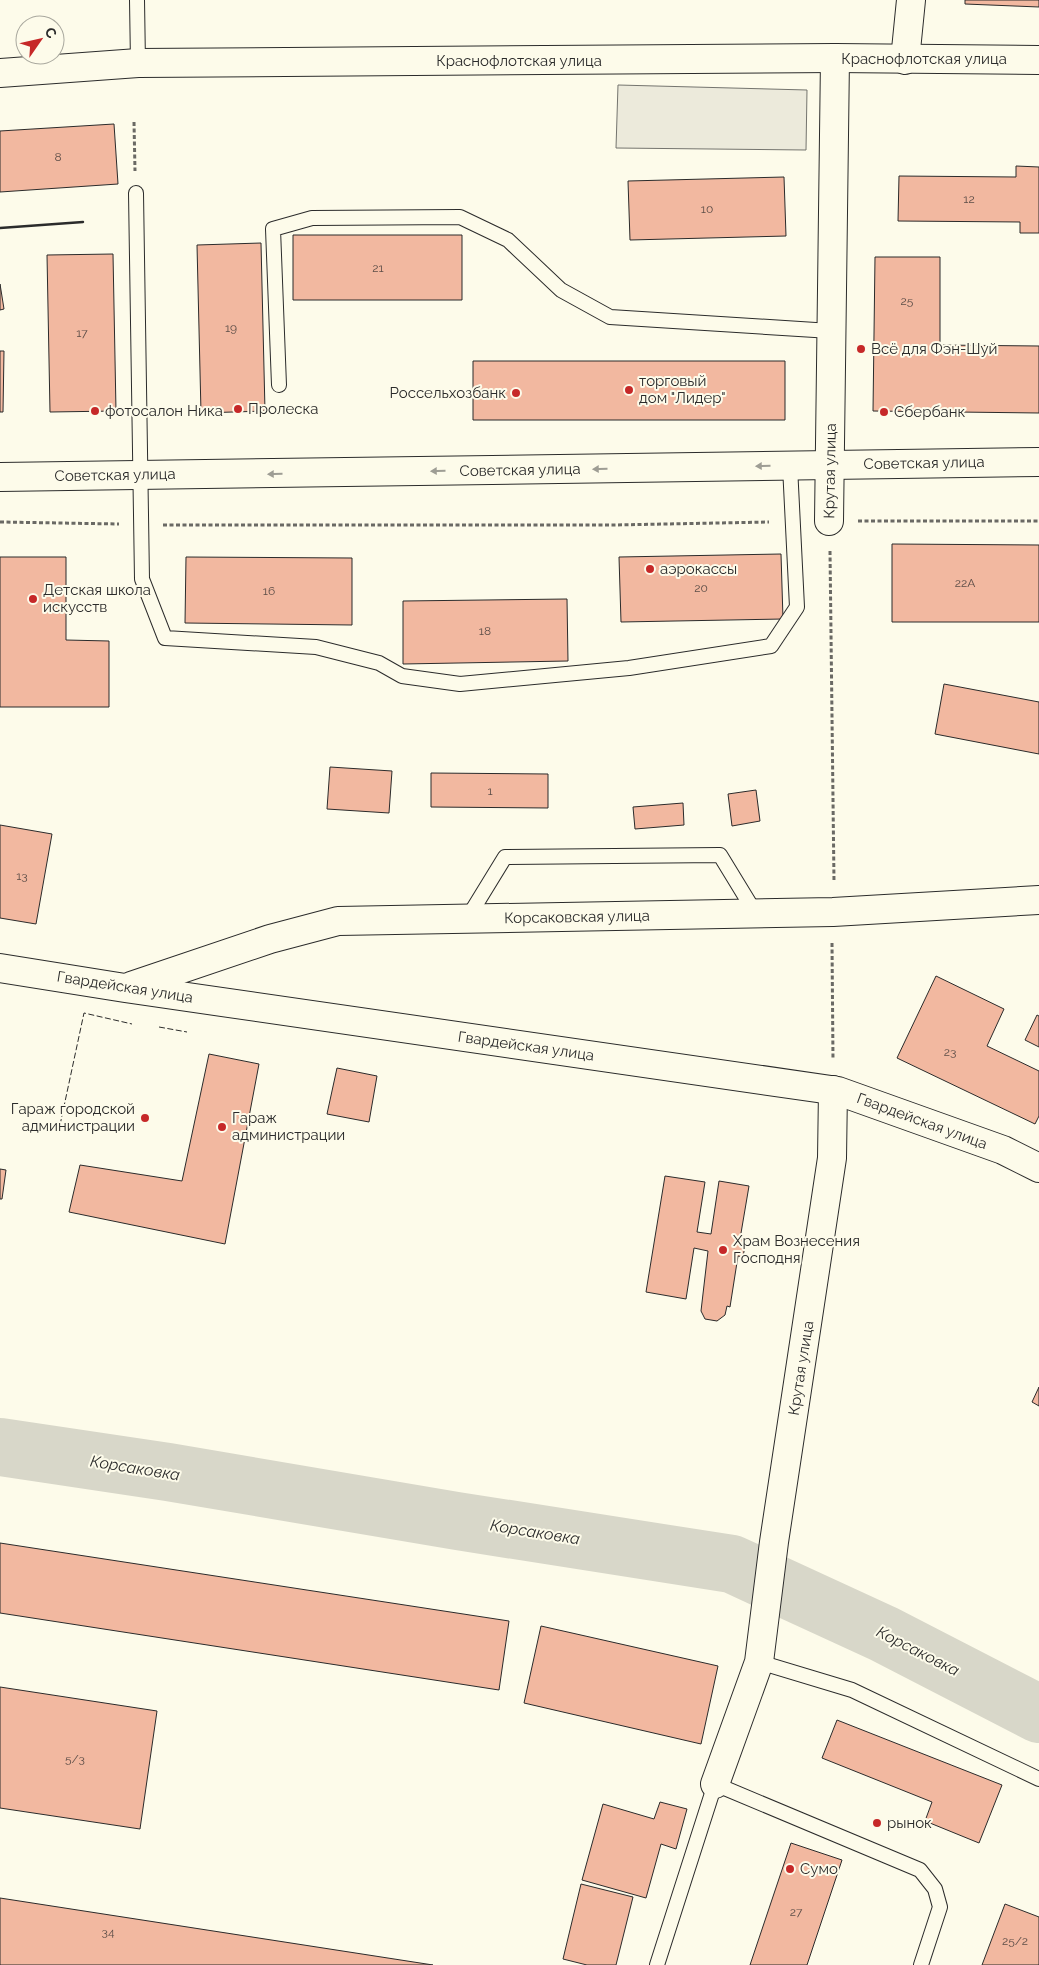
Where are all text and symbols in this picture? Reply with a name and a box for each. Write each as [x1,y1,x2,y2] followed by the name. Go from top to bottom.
[15,15,65,65] north arrow
[41,24,60,42] text: С
[841,50,1007,68] street label: Краснофлотская улица
[436,52,602,70] street label: Краснофлотская улица
[54,150,62,164] house number: 8
[963,192,975,206] house number: 12
[701,202,713,216] house number: 10
[372,261,384,275] house number: 21
[901,294,914,308] house number: 25
[225,321,237,335] house number: 19
[76,326,88,340] house number: 17
[871,340,998,358] place label: Всё для Фэн-Шуй
[855,343,867,355] marker: Всё для Фэн-Шуй
[639,372,726,407] place label: торговый дом "Лидер"
[390,384,506,402] place label: Россельхозбанк
[623,384,635,396] marker: торговый дом "Лидер"
[510,387,522,399] marker: Россельхозбанк
[248,400,318,418] place label: Пролеска
[105,402,223,420] place label: фотосалон Ника
[232,403,244,415] marker: Пролеска
[894,403,965,421] place label: Сбербанк
[89,405,101,417] marker: фотосалон Ника
[878,406,890,418] marker: Сбербанк
[820,423,840,519] street label: Крутая улица
[863,453,985,473] street label: Советская улица
[459,460,581,480] street label: Советская улица
[755,462,771,470] one-way arrow
[54,465,176,485] street label: Советская улица
[592,465,608,473] one-way arrow
[430,467,446,475] one-way arrow
[267,470,283,478] one-way arrow
[660,560,737,578] place label: аэрокассы
[644,563,656,575] marker: аэрокассы
[955,576,975,590] house number: 22А
[43,581,151,616] place label: Детская школа искусств
[694,581,708,595] house number: 20
[263,584,275,598] house number: 16
[27,593,39,605] marker: Детская школа искусств
[479,624,491,638] house number: 18
[487,784,493,798] house number: 1
[16,869,28,883] house number: 13
[504,907,650,927] street label: Корсаковская улица
[56,967,194,1007] street label: Гвардейская улица
[457,1028,595,1064] street label: Гвардейская улица
[944,1045,956,1059] house number: 23
[854,1089,990,1153] street label: Гвардейская улица
[11,1100,135,1135] place label: Гараж городской администрации
[232,1109,345,1144] place label: Гараж администрации
[139,1112,151,1124] marker: Гараж городской администрации
[216,1121,228,1133] marker: Гараж администрации
[733,1232,860,1267] place label: Храм Вознесения Господня
[717,1244,729,1256] marker: Храм Вознесения Господня
[785,1319,817,1417] street label: Крутая улица
[89,1452,182,1485] water label: Корсаковка
[489,1516,582,1549] water label: Корсаковка
[873,1622,963,1680] water label: Корсаковка
[65,1752,85,1766] house number: 5/3
[887,1814,932,1832] place label: рынок
[871,1817,883,1829] marker: рынок
[800,1860,838,1878] place label: Сумо
[784,1863,796,1875] marker: Сумо
[790,1905,803,1919] house number: 27
[102,1925,115,1939] house number: 34
[1002,1934,1028,1948] house number: 25/2

